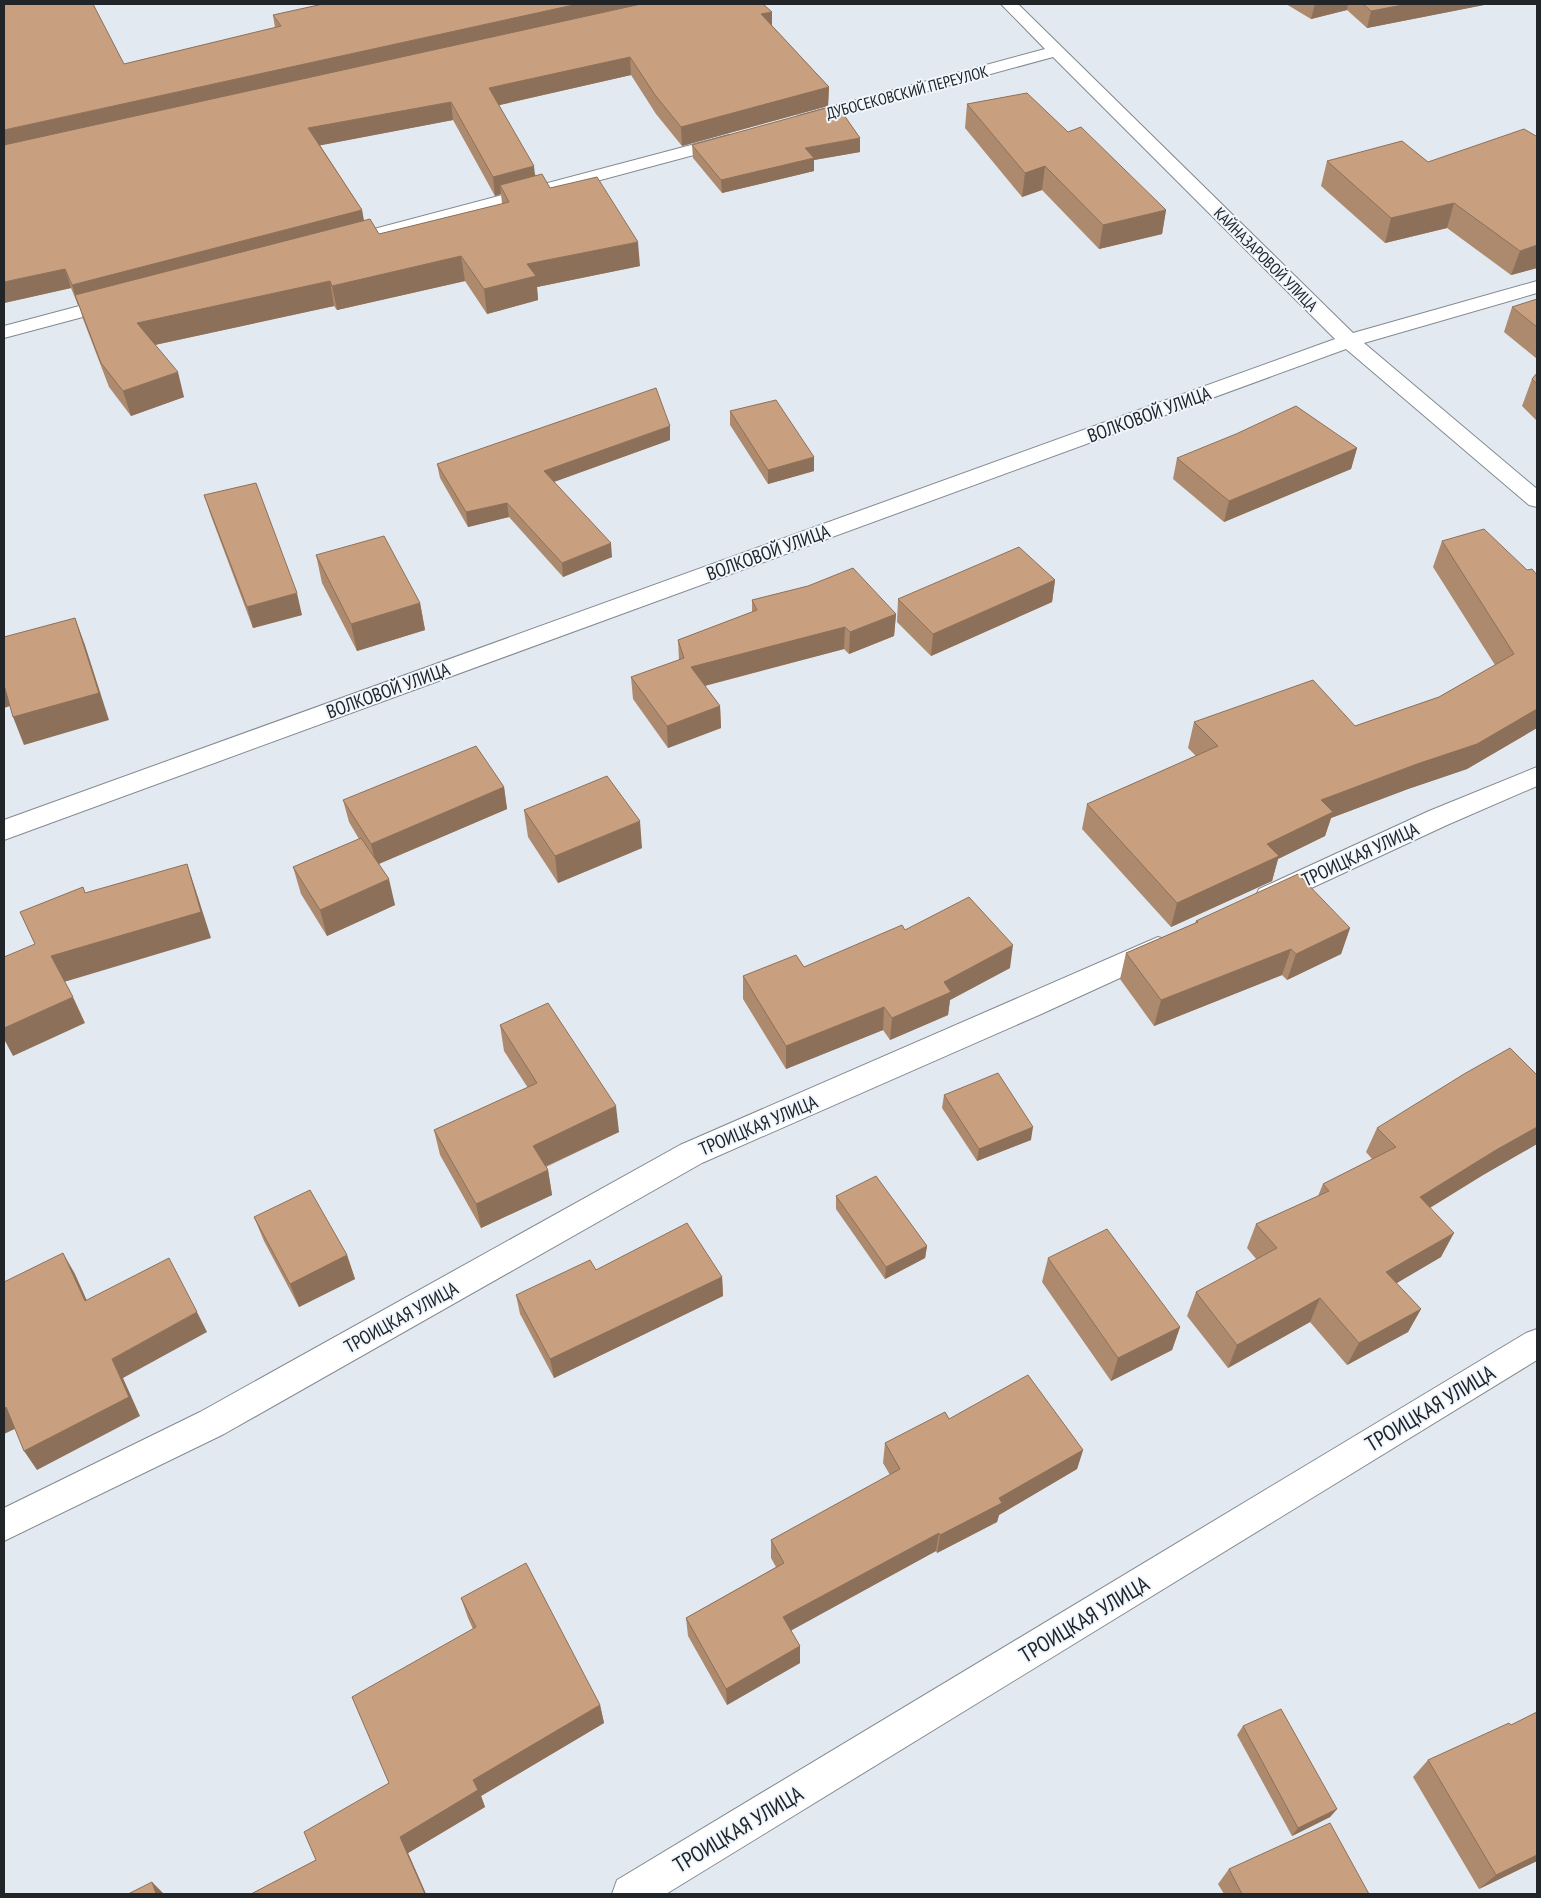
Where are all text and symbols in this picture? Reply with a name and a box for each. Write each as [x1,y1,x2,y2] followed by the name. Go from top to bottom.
[824,61,990,123] street label: ДУБОСЕКОВСКИЙ ПЕРЕУЛОК
[1210,203,1322,315] street label: КАЙНАЗАРОВОЙ УЛИЦА
[1084,381,1214,447] street label: ВОЛКОВОЙ УЛИЦА
[703,519,833,585] street label: ВОЛКОВОЙ УЛИЦА
[323,657,453,723] street label: ВОЛКОВОЙ УЛИЦА
[1298,816,1422,892] street label: ТРОИЦКАЯ УЛИЦА
[695,1089,821,1161] street label: ТРОИЦКАЯ УЛИЦА
[340,1276,462,1358] street label: ТРОИЦКАЯ УЛИЦА
[1360,1358,1500,1458] street label: ТРОИЦКАЯ УЛИЦА
[1014,1569,1154,1669] street label: ТРОИЦКАЯ УЛИЦА
[668,1779,808,1879] street label: ТРОИЦКАЯ УЛИЦА

